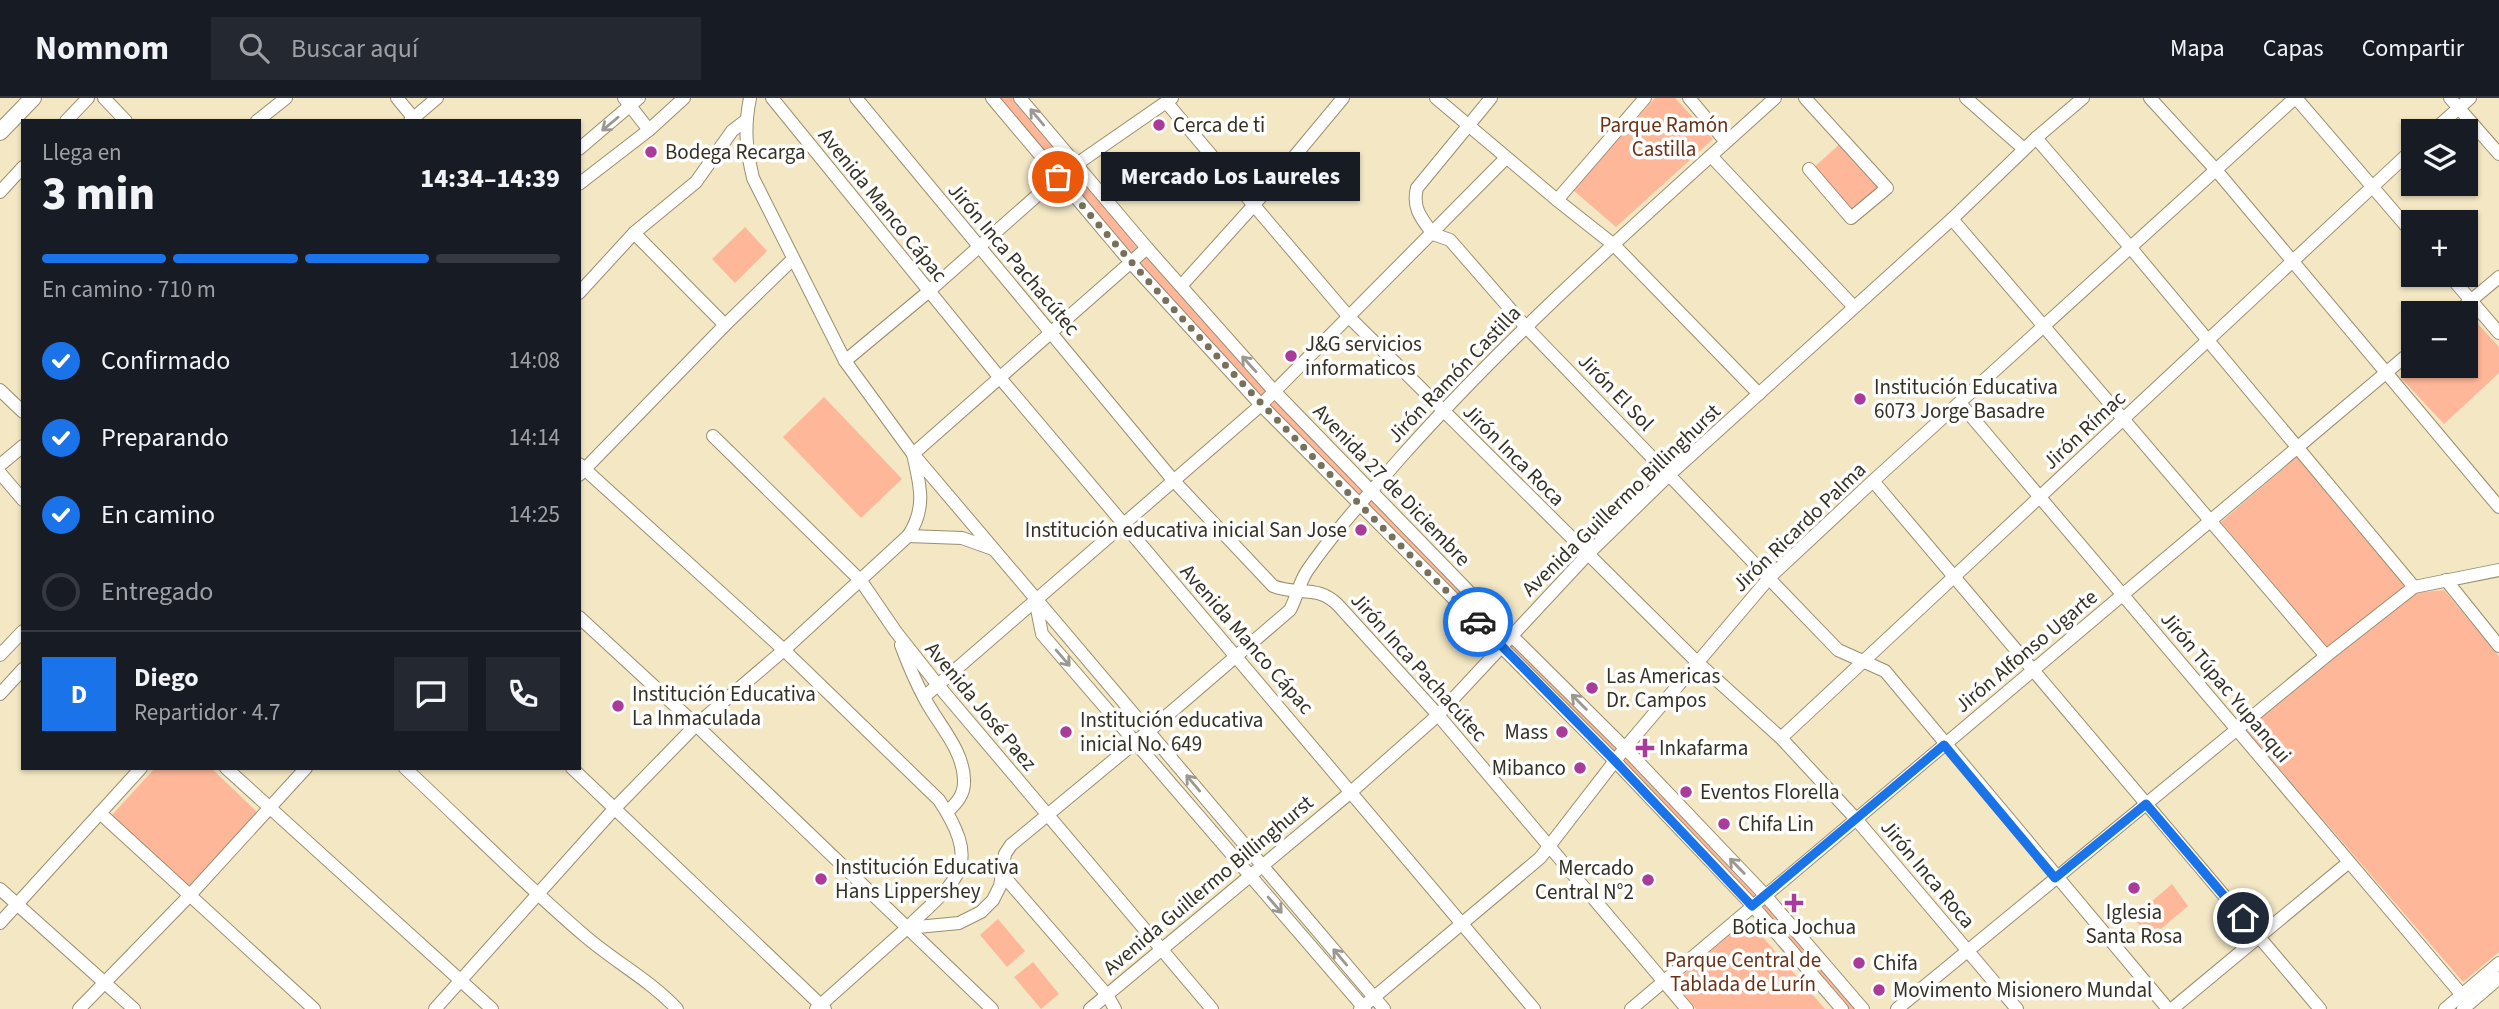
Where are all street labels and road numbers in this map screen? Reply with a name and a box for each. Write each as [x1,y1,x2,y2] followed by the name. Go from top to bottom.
[811,121,955,289] street label: Avenida Manco Cápac
[941,176,1087,342] street label: Jirón Inca Pachacútec
[1380,299,1528,449] street label: Jirón Ramón Castilla
[1571,346,1661,438] street label: Jirón El Sol
[2036,383,2133,476] street label: Jirón Rímac
[1306,397,1478,573] street label: Avenida 27 de Diciembre
[1456,397,1572,513] street label: Jirón Inca Roca
[1515,397,1727,603] street label: Avenida Guillermo Billinghurst
[1725,455,1873,599] street label: Jirón Ricardo Palma
[1173,557,1321,721] street label: Avenida Manco Cápac
[1948,582,2104,720] street label: Jirón Alfonso Ugarte
[1344,586,1494,749] street label: Jirón Inca Pachacútec
[2154,605,2298,769] street label: Jirón Túpac Yupanqui
[918,635,1044,777] street label: Avenida José Paez
[1096,788,1320,982] street label: Avenida Guillermo Billinghurst
[1874,813,1982,935] street label: Jirón Inca Roca

